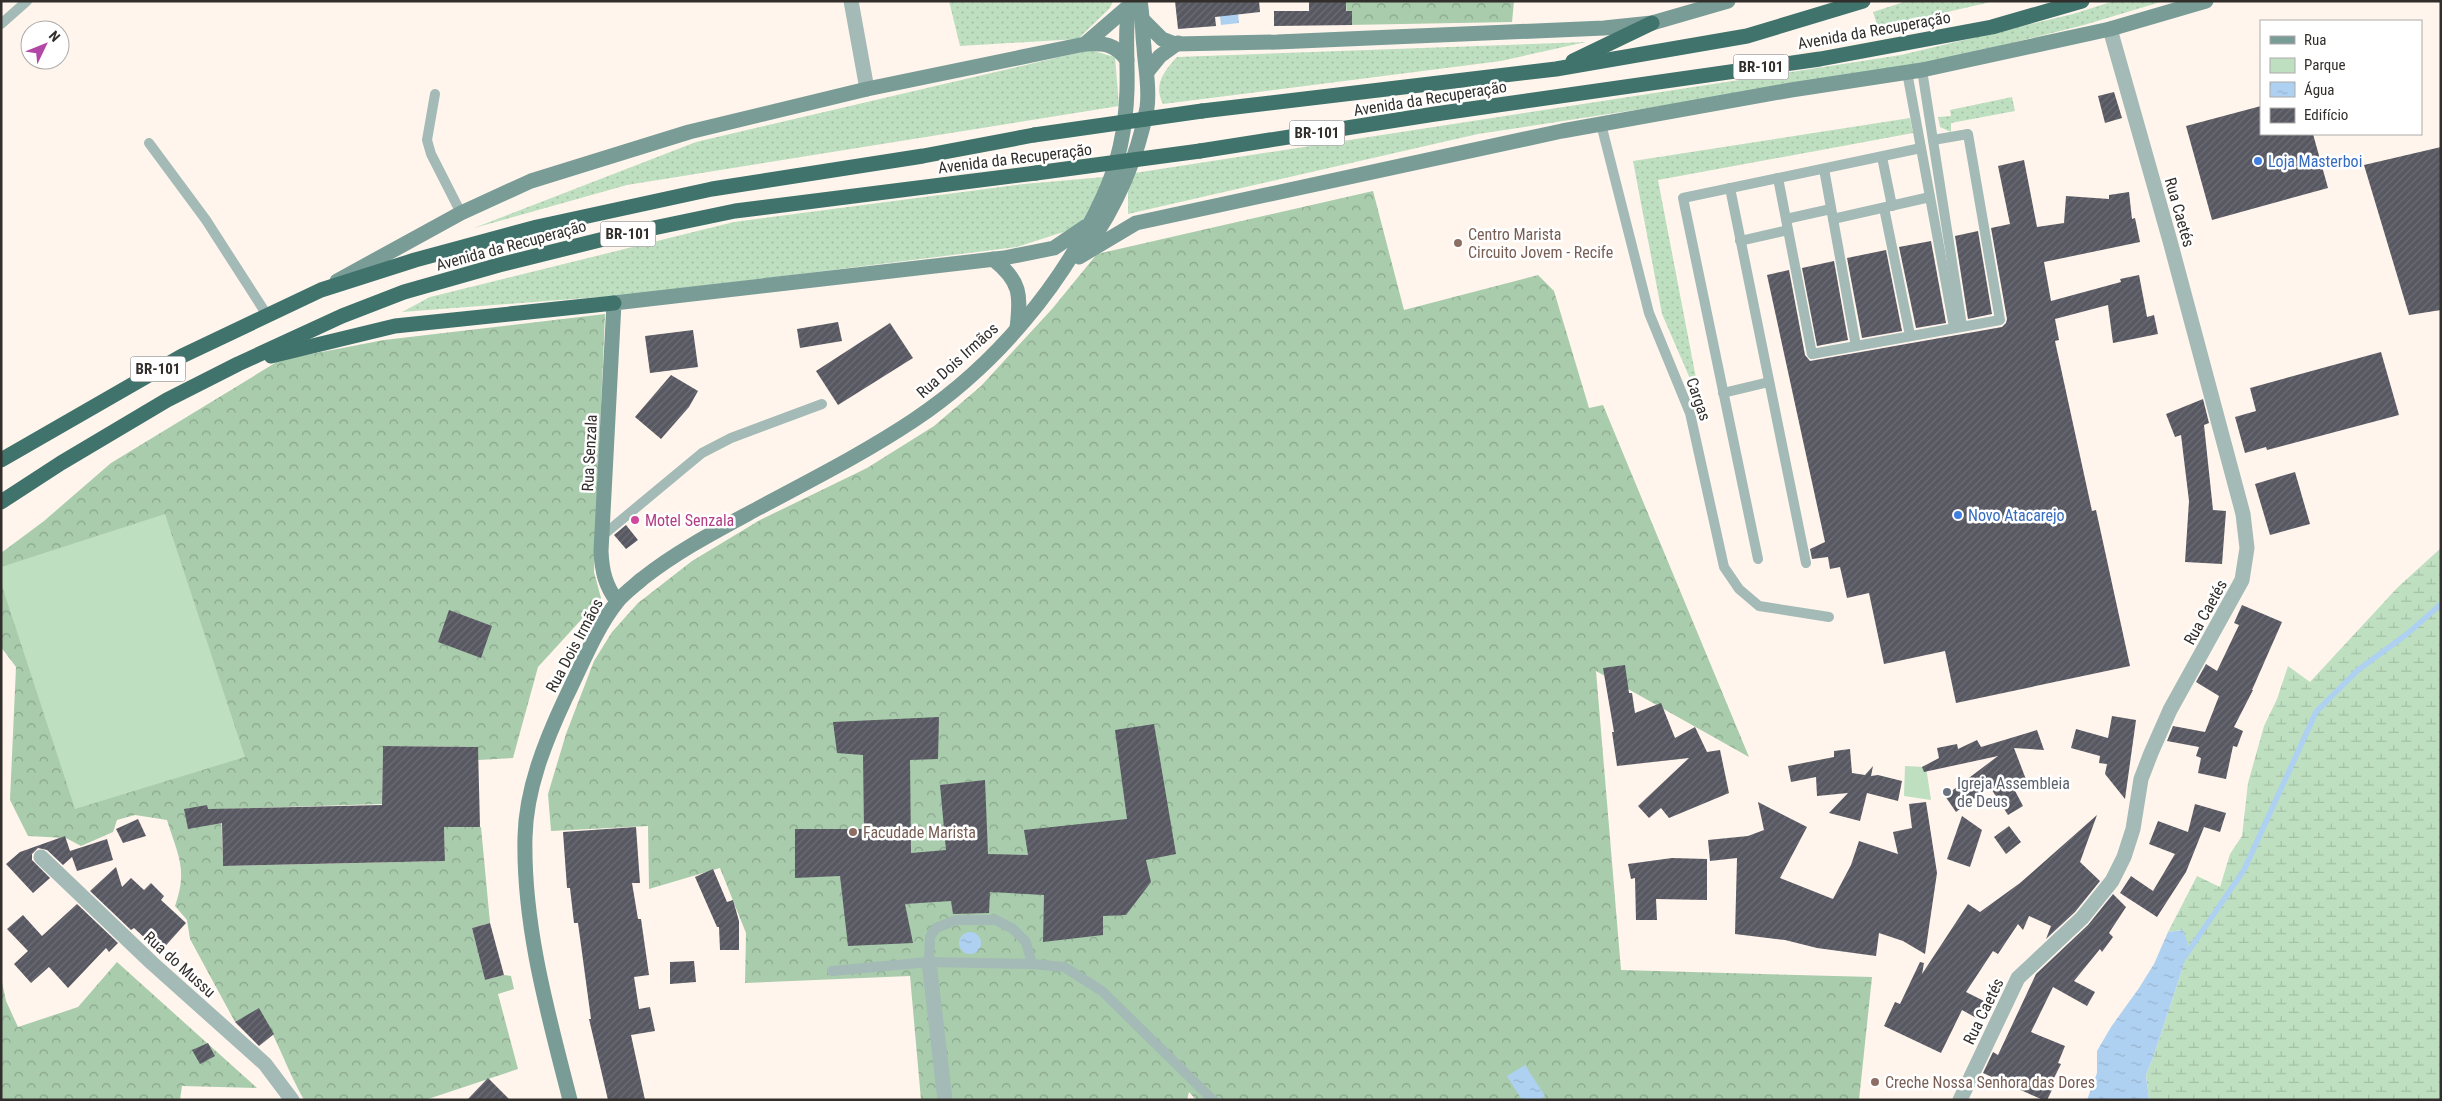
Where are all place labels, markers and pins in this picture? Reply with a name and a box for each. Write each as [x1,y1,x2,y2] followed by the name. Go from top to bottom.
[2268,152,2362,171] place label: Loja Masterboi
[2252,155,2264,167] marker: Loja Masterboi
[1468,225,1613,262] place label: Centro Marista Circuito Jovem - Recife
[1452,237,1464,249] marker: Centro Marista Circuito Jovem - Recife
[1968,506,2065,525] place label: Novo Atacarejo
[1952,509,1964,521] marker: Novo Atacarejo
[645,511,734,530] place label: Motel Senzala
[629,514,641,526] marker: Motel Senzala
[1957,774,2070,811] place label: Igreja Assembleia de Deus
[1941,786,1953,798] marker: Igreja Assembleia de Deus
[863,823,976,842] place label: Facudade Marista
[847,826,859,838] marker: Facudade Marista
[1885,1073,2095,1092] place label: Creche Nossa Senhora das Dores
[1869,1076,1881,1088] marker: Creche Nossa Senhora das Dores

